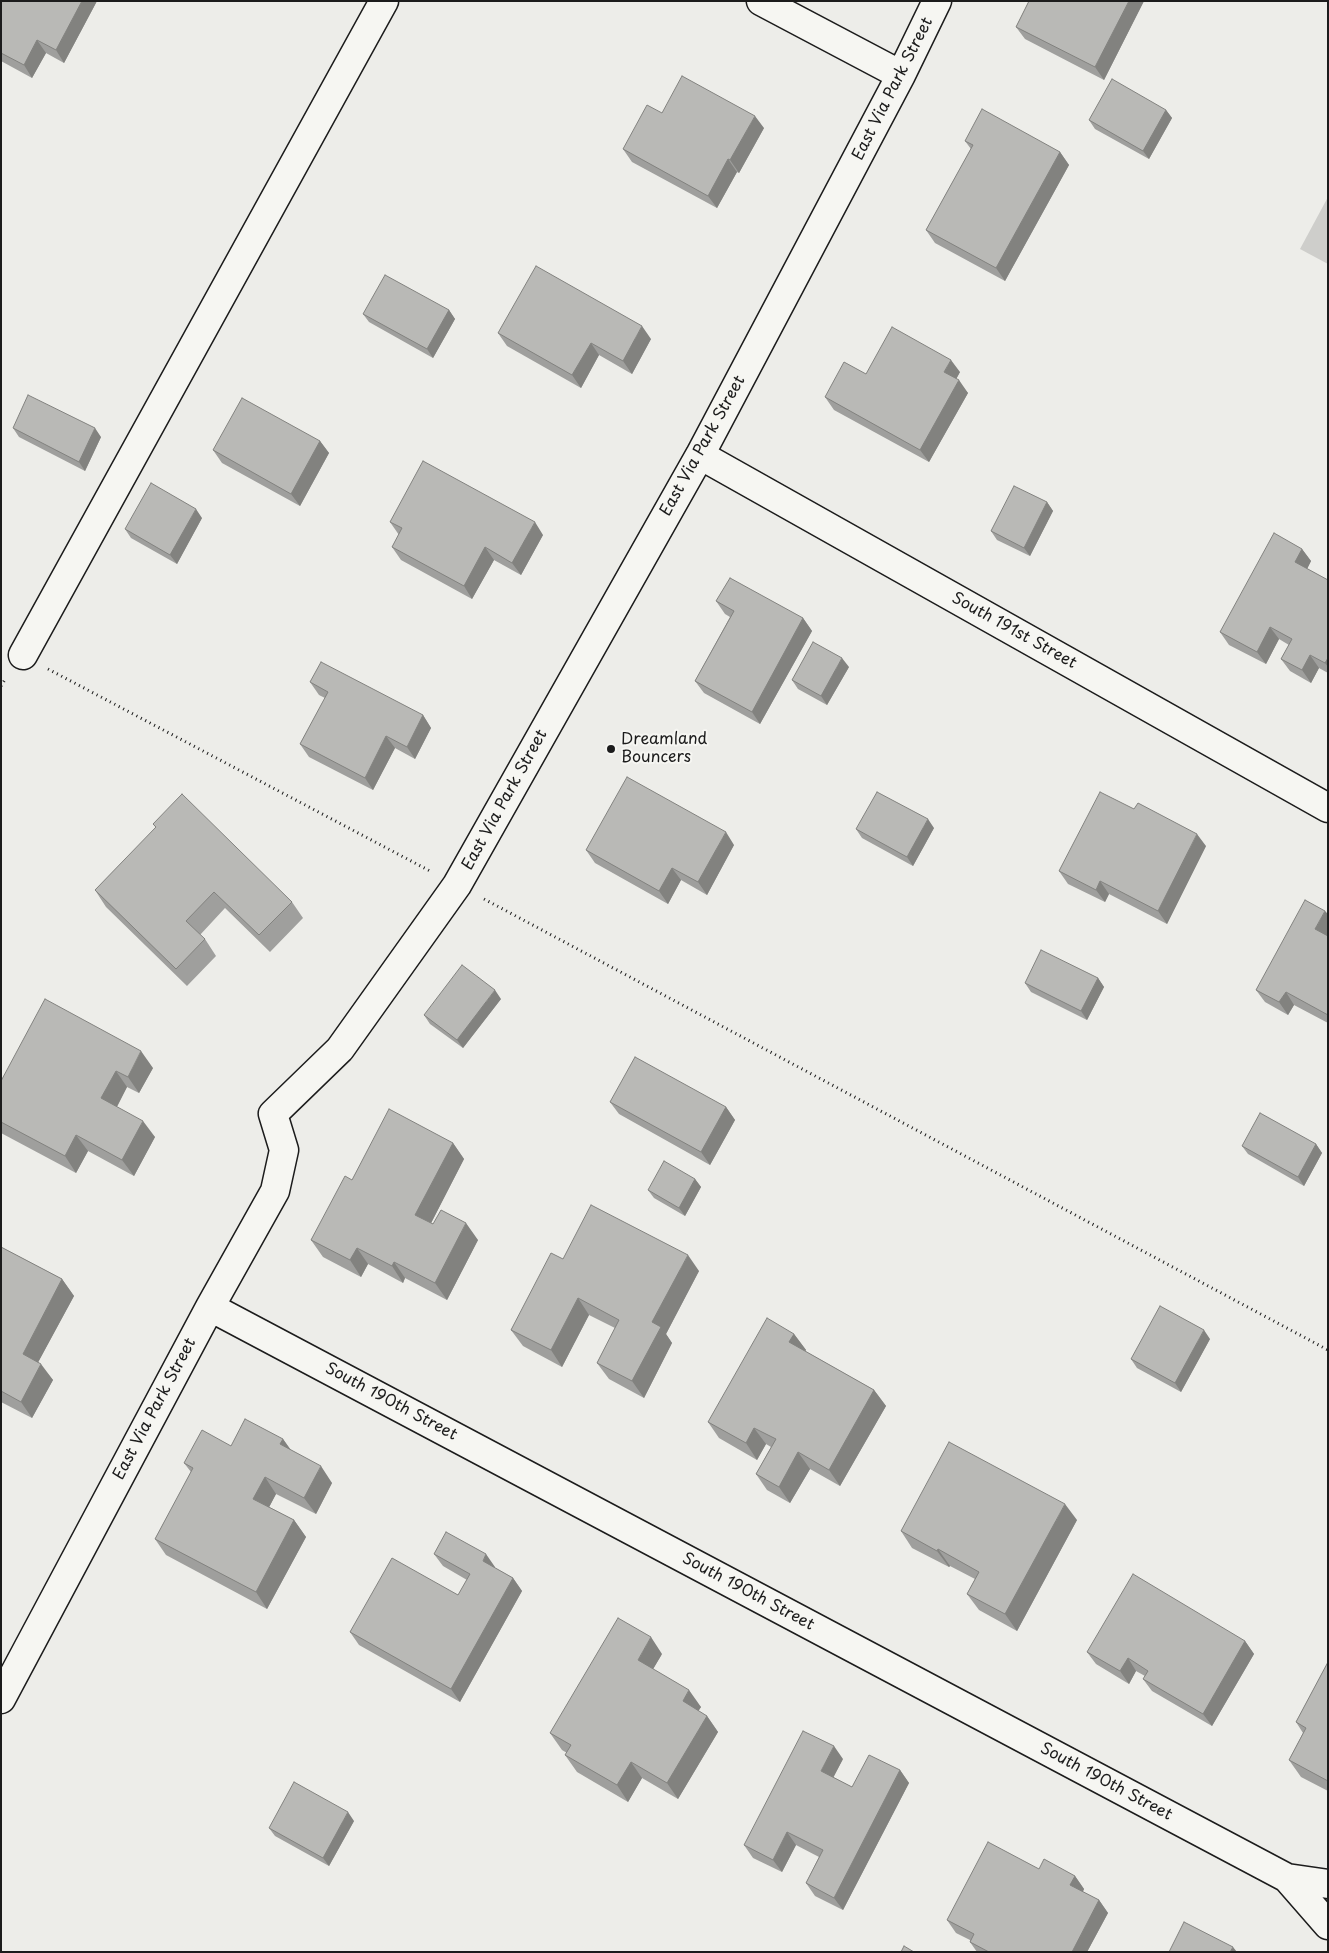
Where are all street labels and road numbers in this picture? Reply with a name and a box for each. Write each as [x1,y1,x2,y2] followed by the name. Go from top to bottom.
[849,14,937,164] street label: East Via Park Street
[656,372,750,520] street label: East Via Park Street
[948,589,1080,673] street label: South 191st Street
[458,726,552,874] street label: East Via Park Street
[110,1335,200,1483] street label: East Via Park Street
[322,1359,460,1445] street label: South 190th Street
[679,1549,817,1635] street label: South 190th Street
[1037,1739,1175,1825] street label: South 190th Street

